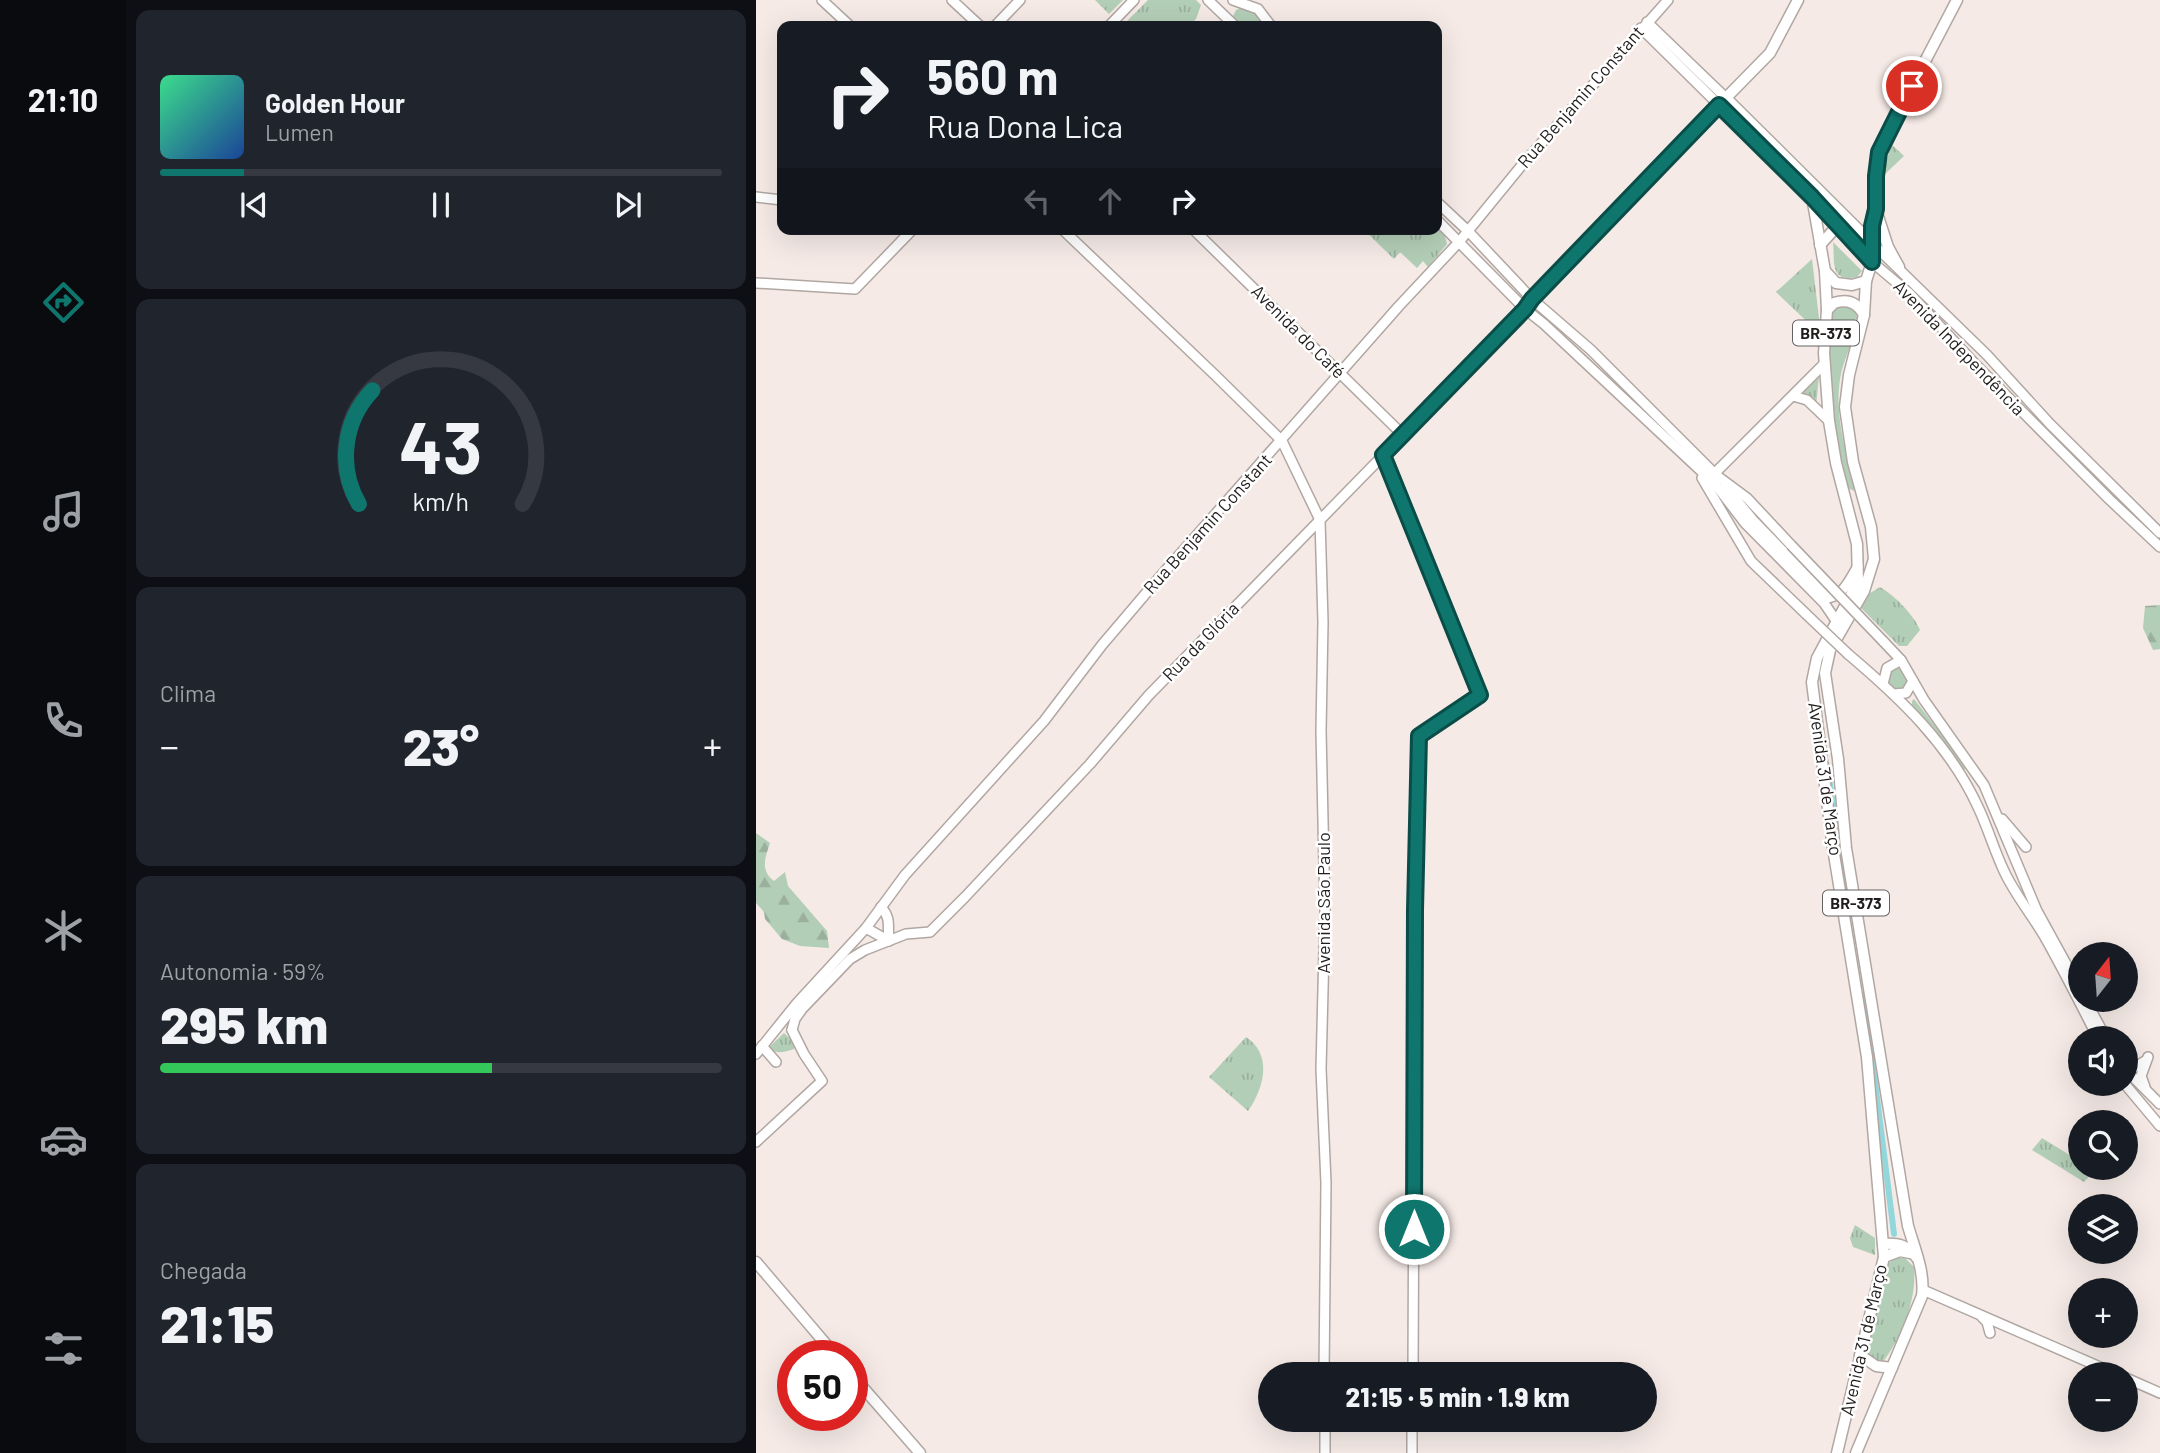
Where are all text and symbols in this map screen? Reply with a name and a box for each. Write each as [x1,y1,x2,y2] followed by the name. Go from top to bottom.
[1512,21,1648,172] street label: Rua Benjamin Constant
[927,46,1058,105] text: 560 m
[812,49,903,140] icon: right
[1882,56,1942,116] pin
[1893,67,1931,105] icon: arrive
[28,80,98,118] text: 21:10
[265,87,405,118] text: Golden Hour
[927,106,1123,144] text: Rua Dona Lica
[265,118,334,146] text: Lumen
[1018,182,1056,220] icon: left
[1091,182,1129,220] icon: ahead
[1164,182,1202,220] icon: right
[235,186,273,224] icon: previous
[422,186,460,224] icon: pause
[609,186,647,224] icon: next
[1889,275,2030,420] street label: Avenida Independência
[39,278,88,327] icon: directions
[1247,280,1350,383] street label: Avenida do Café
[1793,320,1859,346] road number: BR-373
[399,401,483,489] text: 43
[1138,449,1276,598] street label: Rua Benjamin Constant
[413,486,469,516] text: km/h
[39,487,88,536] icon: music
[1157,597,1243,685] street label: Rua da Glória
[160,679,216,707] text: Clima
[39,696,88,745] icon: phone
[1804,701,1848,857] street label: Avenida 31 de Março
[403,714,479,776] text: 23°
[160,722,179,768] text: −
[703,722,722,768] text: +
[1312,832,1334,974] street label: Avenida São Paulo
[1823,890,1889,916] road number: BR-373
[39,906,88,955] icon: climate
[2068,942,2138,1012] north arrow
[2068,942,2138,1432] map controls
[160,957,326,985] text: Autonomia · 59%
[160,992,328,1054] text: 295 km
[2068,1026,2138,1096] button: sound
[2068,1110,2138,1180] button: search
[39,1115,88,1164] icon: car
[1377,1192,1451,1266] position arrow
[2068,1194,2138,1264] button: layers
[160,1256,247,1284] text: Chegada
[1835,1262,1891,1418] street label: Avenida 31 de Março
[2068,1278,2138,1348] button: +
[160,1291,274,1353] text: 21:15
[39,1324,88,1373] icon: filters
[777,1340,868,1431] speed limit sign: 50
[2068,1362,2138,1432] button: −
[1346,1381,1570,1412] text: 21:15 · 5 min · 1.9 km

